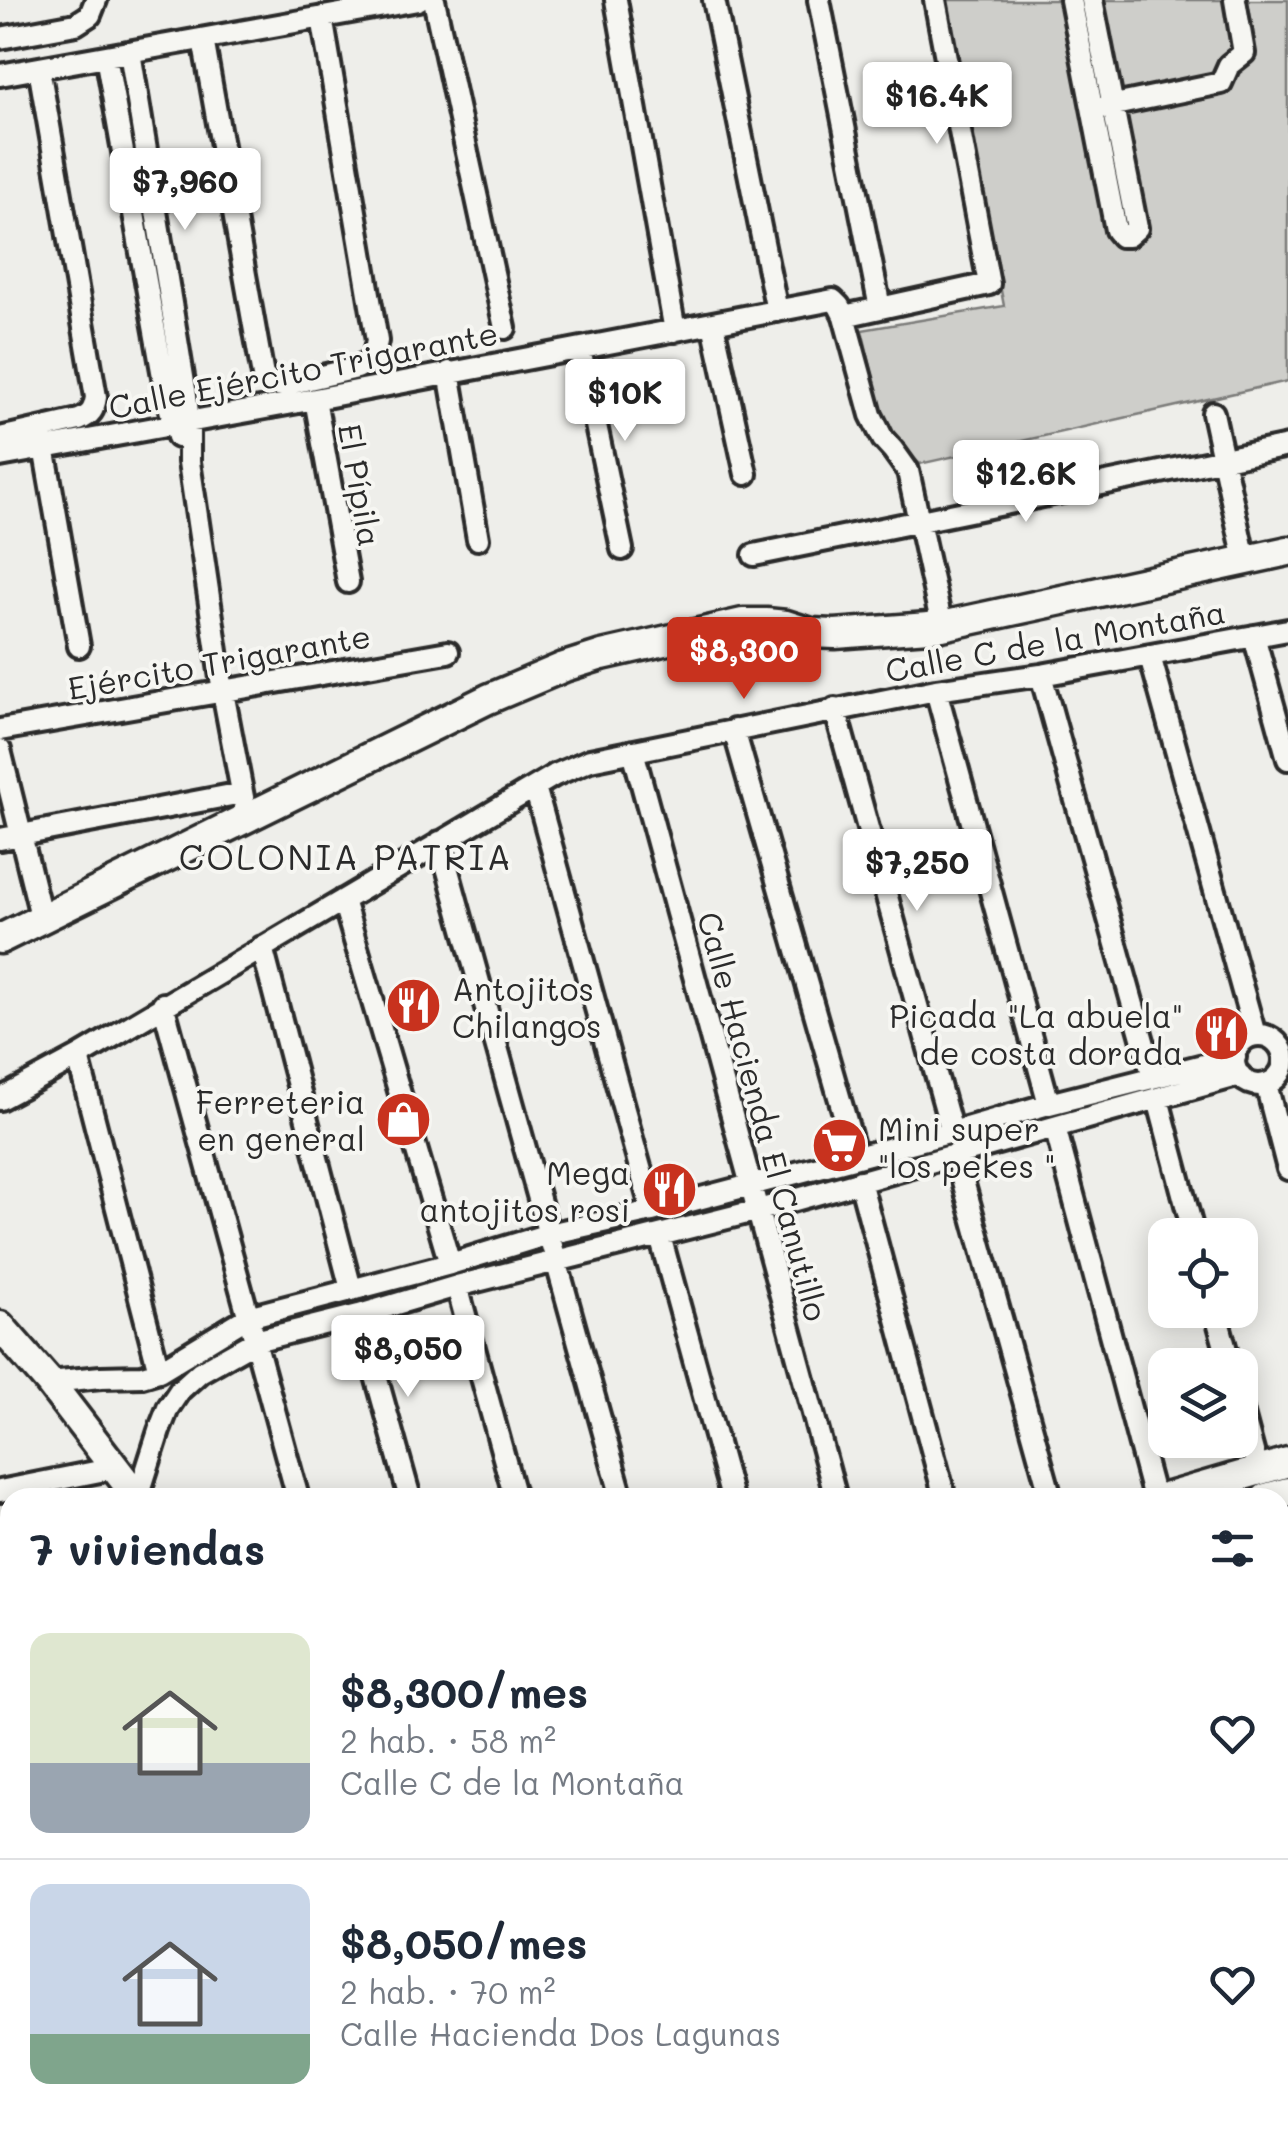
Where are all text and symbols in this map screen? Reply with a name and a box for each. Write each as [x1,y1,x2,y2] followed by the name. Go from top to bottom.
[856,62,1018,147] pin: $16.4K
[885,73,989,115] text: $16.4K
[104,148,266,233] pin: $7,960
[132,159,238,201] text: $7,960
[105,311,501,427] street label: Calle Ejército Trigarante
[566,359,684,444] pin: $10K
[587,370,663,412] text: $10K
[330,420,392,550] street label: El Pípila
[945,440,1107,525] pin: $12.6K
[975,451,1077,493] text: $12.6K
[882,589,1228,691] street label: Calle C de la Montaña
[64,614,374,708] street label: Ejército Trigarante
[663,617,825,702] pin: $8,300
[689,628,799,670] text: $8,300
[836,829,998,914] pin: $7,250
[179,833,513,879] district label: COLONIA PATRIA
[865,840,969,882] text: $7,250
[689,907,839,1325] street label: Calle Hacienda El Canutillo
[452,967,601,1046] place label: Antojitos Chilangos
[383,976,443,1036] restaurant icon: Antojitos Chilangos
[889,994,1183,1073] place label: Picada "La abuela" de costa dorada
[1192,1003,1252,1063] restaurant icon: Picada "La abuela" de costa dorada
[196,1080,365,1159] place label: Ferreteria en general
[374,1089,434,1149] shop icon: Ferreteria en general
[878,1107,1056,1186] place label: Mini super "los pekes "
[809,1116,869,1176] supermarket icon: Mini super "los pekes "
[420,1151,630,1230] place label: Mega antojitos rosi
[639,1160,699,1220] restaurant icon: Mega antojitos rosi
[1148,1218,1258,1458] map controls
[1148,1218,1258,1328] button: locate
[327,1315,489,1400] pin: $8,050
[353,1326,463,1368] text: $8,050
[1148,1348,1258,1458] button: layers
[30,1521,265,1576] text: 7 viviendas
[1205,1521,1260,1576] icon: filters
[340,1664,588,1719] text: $8,300/mes
[110,1673,230,1793] icon: home
[1205,1706,1260,1761] icon: heart
[340,1719,556,1761] text: 2 hab. · 58 m²
[340,1761,684,1803] text: Calle C de la Montaña
[340,1915,588,1970] text: $8,050/mes
[110,1924,230,2044] icon: home
[1205,1957,1260,2012] icon: heart
[340,1970,556,2012] text: 2 hab. · 70 m²
[340,2012,781,2054] text: Calle Hacienda Dos Lagunas

